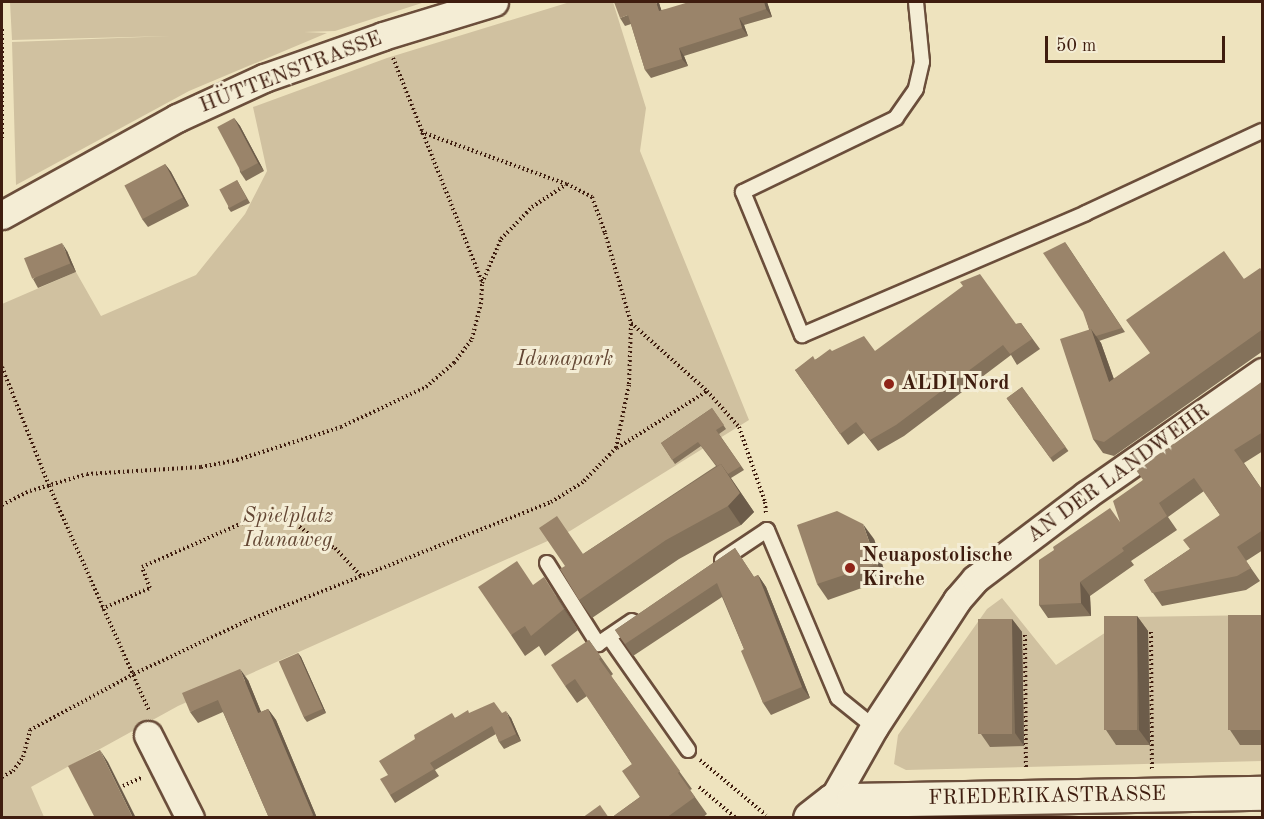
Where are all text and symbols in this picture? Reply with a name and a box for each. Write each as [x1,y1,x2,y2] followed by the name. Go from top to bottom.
[1048,24,1228,62] scale bar
[196,27,386,119] street label: HÜTTENSTRASSE
[1056,37,1096,55] text: 50 m
[517,347,613,373] park label: Idunapark
[901,371,1010,397] place label: ALDI Nord
[882,377,896,391] marker: ALDI Nord
[1023,399,1215,549] street label: AN DER LANDWEHR
[243,504,333,554] park label: Spielplatz Idunaweg
[862,543,1013,593] place label: Neuapostolische Kirche
[843,561,857,575] marker: Neuapostolische Kirche
[928,782,1166,812] street label: FRIEDERIKASTRASSE

